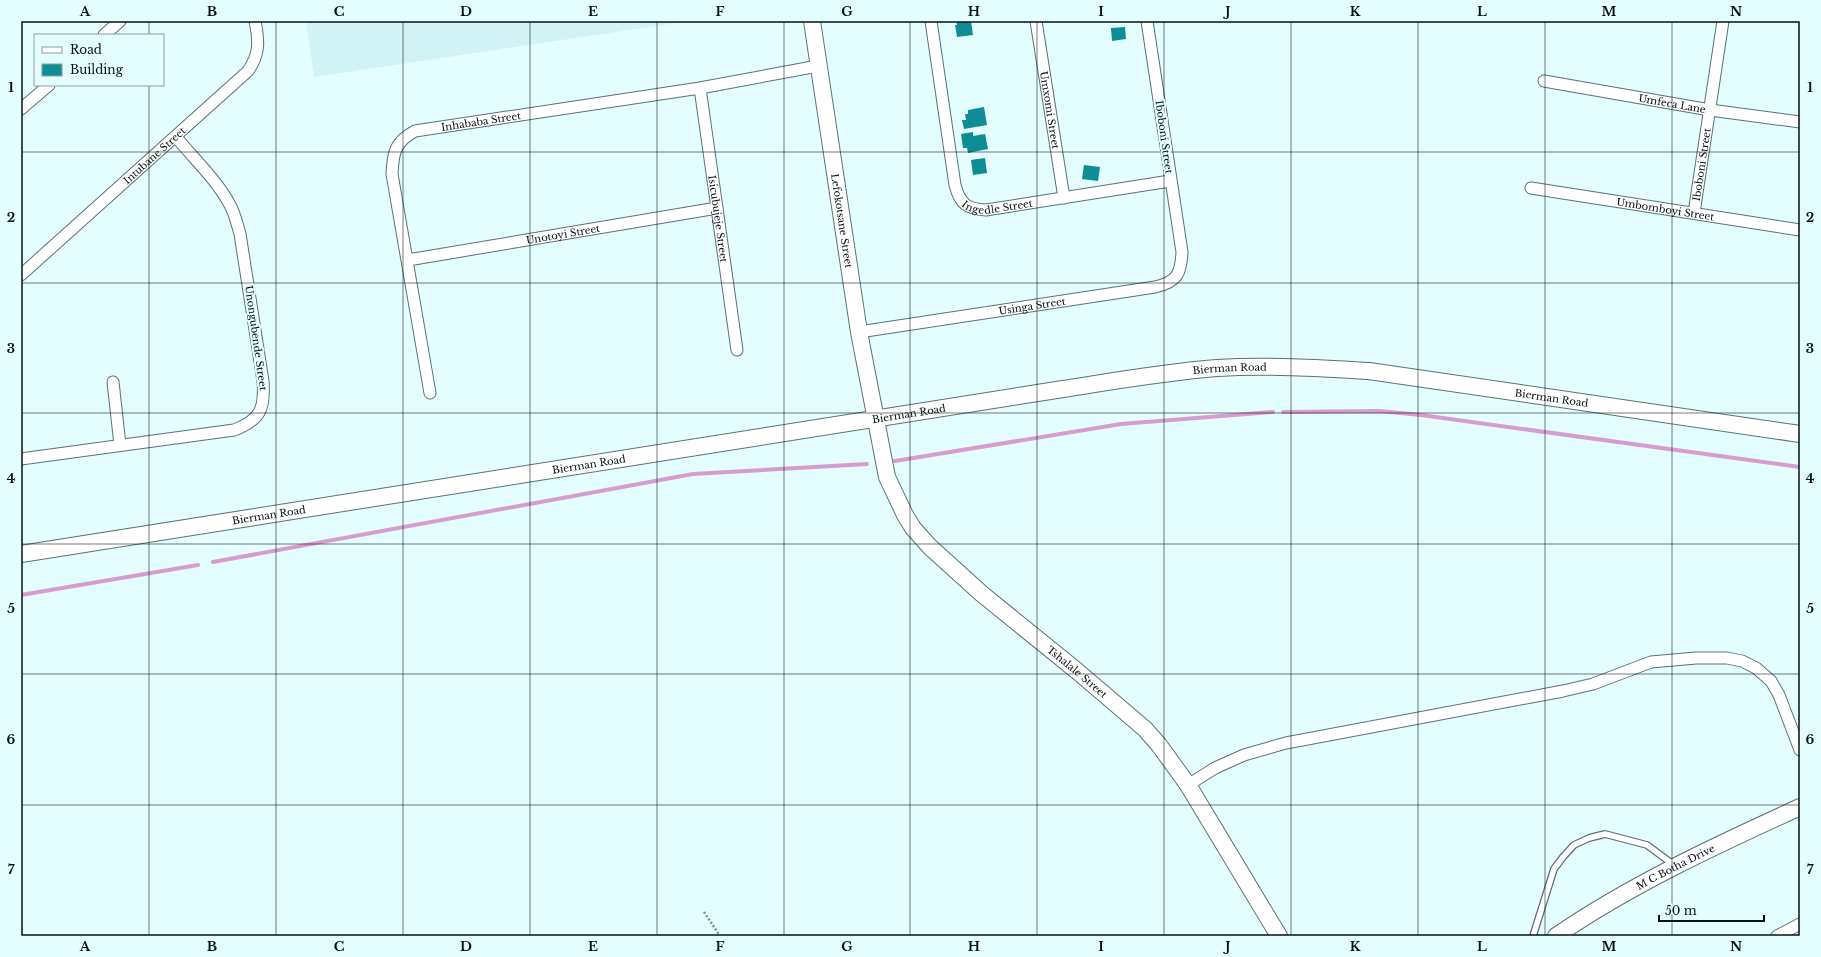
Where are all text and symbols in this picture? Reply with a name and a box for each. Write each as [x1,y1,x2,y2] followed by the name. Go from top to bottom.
[79,3,91,20] text: A
[207,3,217,20] text: B
[334,3,345,20] text: C
[460,3,472,20] text: D
[588,3,598,20] text: E
[716,3,725,20] text: F
[841,3,853,20] text: G
[968,3,980,20] text: H
[1098,3,1104,20] text: I
[1222,3,1231,20] text: J
[1350,3,1361,20] text: K
[1477,3,1487,20] text: L
[1602,3,1617,20] text: M
[1730,3,1742,20] text: N
[34,34,164,86] legend
[70,42,102,57] text: Road
[70,62,124,77] text: Building
[1038,70,1063,150] street label: Umxomi Street
[8,79,14,96] text: 1
[1807,79,1813,96] text: 1
[1637,91,1707,116] street label: Umfeca Lane
[1152,100,1176,175] street label: Iboboni Street
[440,109,522,133] street label: Inhababa Street
[120,124,188,187] street label: Intubane Street
[1689,127,1713,202] street label: Iboboni Street
[829,173,856,269] street label: Lefokotsane Street
[706,174,731,263] street label: Isicubujeje Street
[1616,195,1715,223] street label: Umbomboyi Street
[959,196,1034,217] street label: Ingedle Street
[7,209,15,226] text: 2
[1806,209,1814,226] text: 2
[525,221,601,247] street label: Unotoyi Street
[242,285,270,392] street label: Unongubende Street
[998,294,1067,317] street label: Usinga Street
[7,340,15,357] text: 3
[1806,340,1814,357] text: 3
[1192,360,1267,377] street label: Bierman Road
[1514,386,1589,410] street label: Bierman Road
[871,401,947,426] street label: Bierman Road
[551,452,627,476] street label: Bierman Road
[7,470,16,487] text: 4
[1806,470,1815,487] text: 4
[231,502,307,527] street label: Bierman Road
[7,600,15,617] text: 5
[1806,600,1814,617] text: 5
[1044,643,1110,701] street label: Tshalale Street
[7,731,16,748] text: 6
[1806,731,1815,748] text: 6
[1634,841,1717,892] street label: M C Botha Drive
[8,861,15,878] text: 7
[1807,861,1814,878] text: 7
[1659,897,1764,923] scale bar
[1665,903,1697,918] text: 50 m
[79,938,91,955] text: A
[207,938,217,955] text: B
[334,938,345,955] text: C
[460,938,472,955] text: D
[588,938,598,955] text: E
[716,938,725,955] text: F
[841,938,853,955] text: G
[968,938,980,955] text: H
[1098,938,1104,955] text: I
[1222,938,1231,955] text: J
[1350,938,1361,955] text: K
[1477,938,1487,955] text: L
[1602,938,1617,955] text: M
[1730,938,1742,955] text: N

